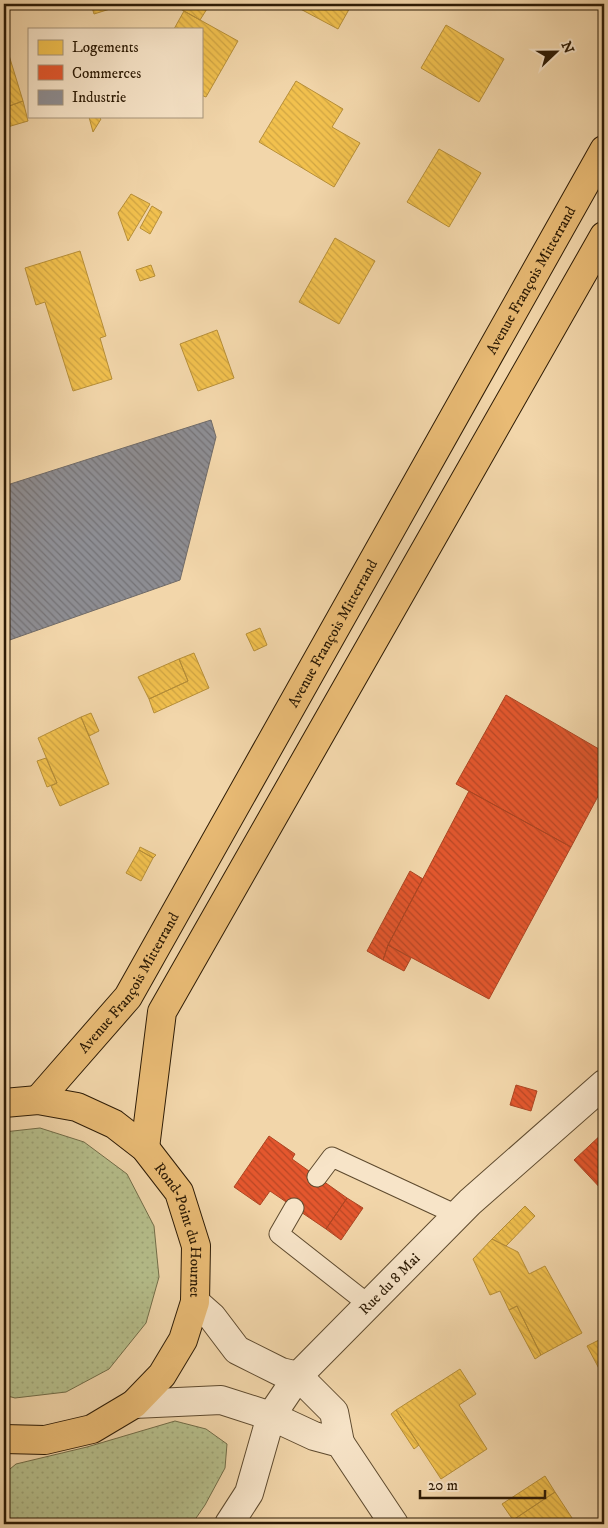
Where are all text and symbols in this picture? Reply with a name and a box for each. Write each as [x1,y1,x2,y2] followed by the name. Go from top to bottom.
[28,28,202,118] legend
[530,28,580,78] north arrow
[72,38,139,57] text: Logements
[557,39,578,57] text: N
[72,64,141,83] text: Commerces
[72,88,126,107] text: Industrie
[482,203,581,358] street label: Avenue François Mitterrand
[284,556,382,711] street label: Avenue François Mitterrand
[74,909,184,1057] street label: Avenue François Mitterrand
[150,1159,205,1298] street label: Rond-Point du Hournet
[355,1249,424,1319] street label: Rue du 8 Mai
[420,1468,546,1500] scale bar
[428,1476,458,1495] text: 20 m

